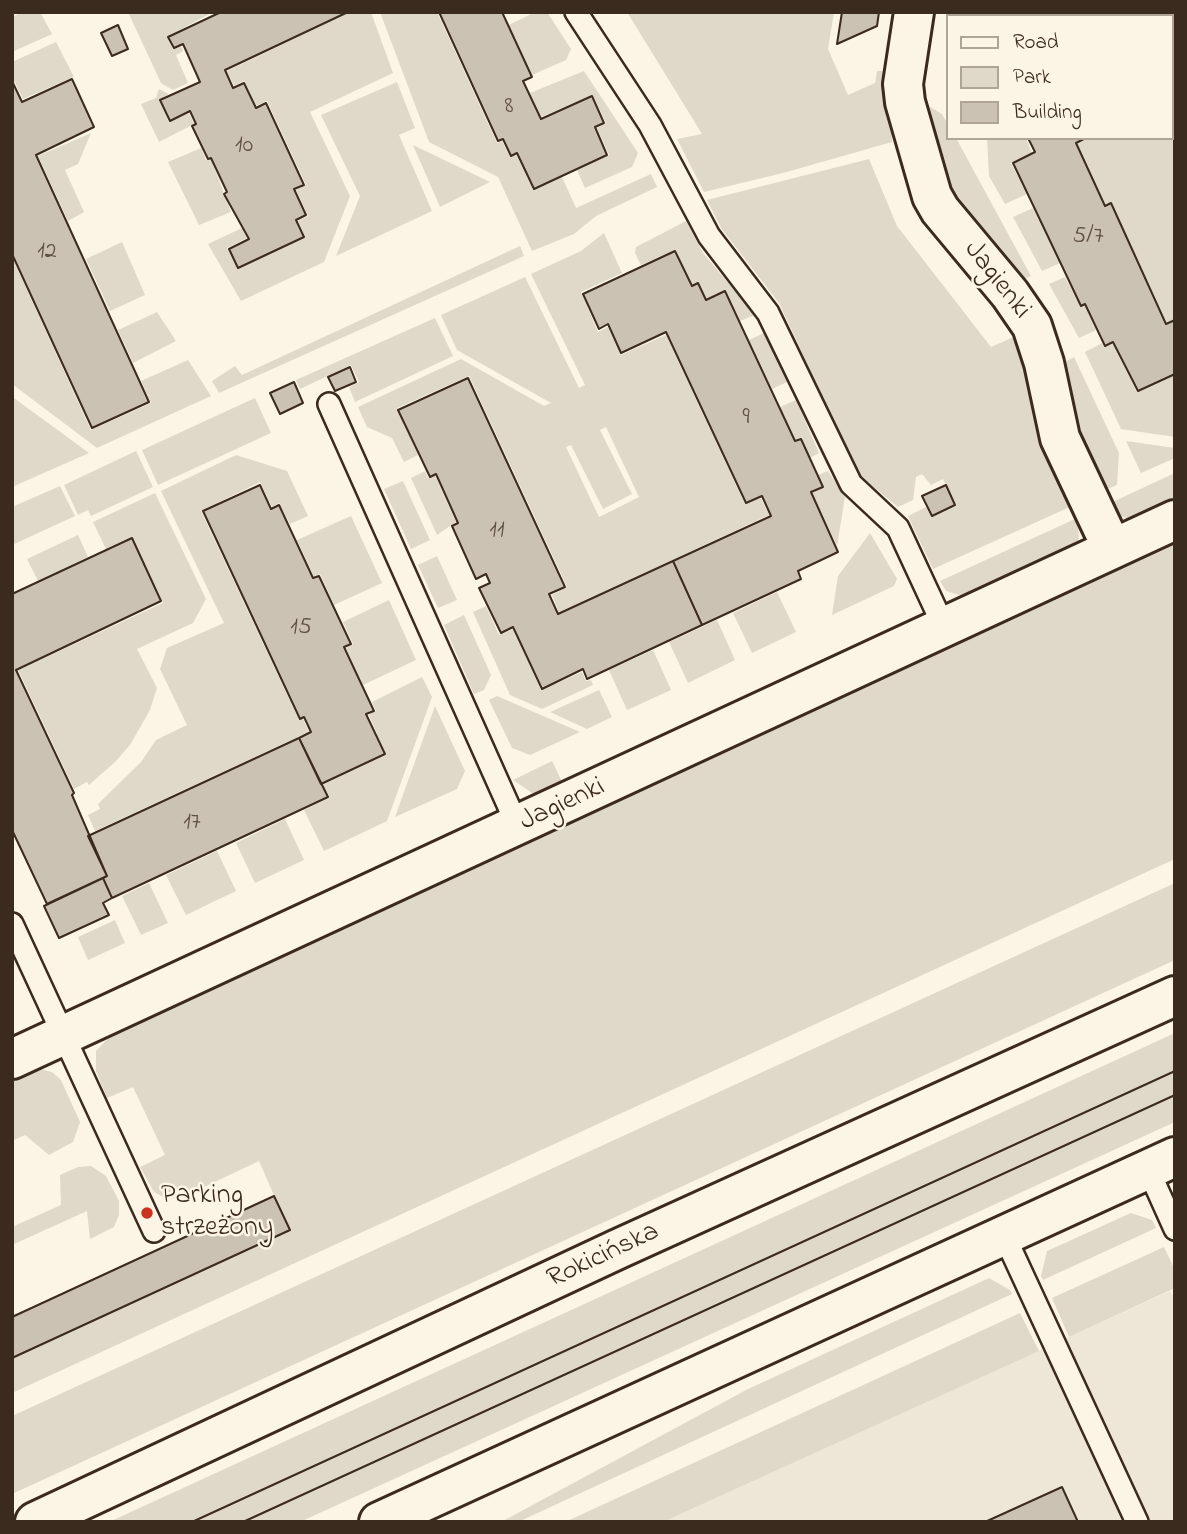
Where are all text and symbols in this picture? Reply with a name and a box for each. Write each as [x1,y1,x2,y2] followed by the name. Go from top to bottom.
[946,14,1173,140] legend
[1013,28,1059,58] text: Road
[1013,63,1051,93] text: Park
[505,94,513,122] house number: 8
[1013,98,1082,128] text: Building
[235,133,253,161] house number: 10
[1072,224,1104,252] house number: 5/7
[955,235,1037,327] street label: Jagienki
[37,239,57,267] house number: 12
[742,405,750,433] house number: 9
[489,518,505,546] house number: 11
[290,615,312,643] house number: 15
[515,772,611,840] street label: Jagienki
[183,810,201,838] house number: 17
[161,1180,273,1246] place label: Parking strzeżony
[139,1205,155,1221] marker: Parking strzeżony
[543,1217,665,1297] street label: Rokicińska

